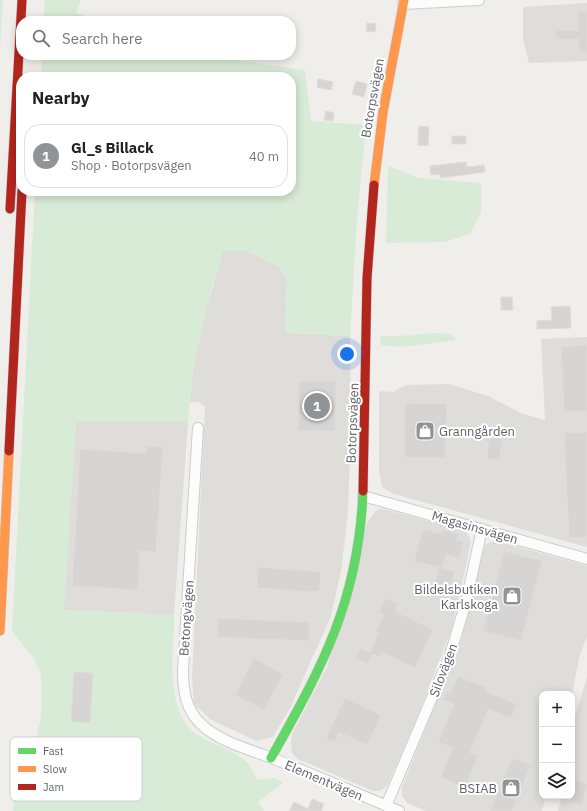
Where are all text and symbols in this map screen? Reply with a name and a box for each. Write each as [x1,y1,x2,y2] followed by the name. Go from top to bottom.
[16,16,296,60] search box
[30,27,52,49] icon: search
[62,29,142,48] text: Search here
[357,57,388,139] street label: Botorpsvägen
[32,87,90,109] text: Nearby
[71,138,154,157] text: Gl_s Billack
[42,148,50,165] text: 1
[249,148,279,165] text: 40 m
[71,157,192,174] text: Shop · Botorpsvägen
[337,344,357,364] your location
[343,382,362,464] street label: Botorpsvägen
[304,391,330,421] pin: 1
[414,420,436,442] shop icon: Granngården
[439,423,515,440] place label: Granngården
[430,507,520,548] street label: Magasinsvägen
[175,579,198,657] street label: Betongvägen
[414,581,498,613] place label: Bildelsbutiken Karlskoga
[501,585,523,607] shop icon: Bildelsbutiken Karlskoga
[425,641,461,699] street label: Silovägen
[539,691,575,799] map controls
[539,691,575,727] button: +
[539,727,575,763] button: −
[10,737,142,801] legend
[43,744,64,758] text: Fast
[282,756,365,805] street label: Elementvägen
[43,762,67,776] text: Slow
[539,763,575,799] button: layers
[500,777,522,799] shop icon: BSIAB
[43,780,64,794] text: Jam
[459,780,497,797] place label: BSIAB

